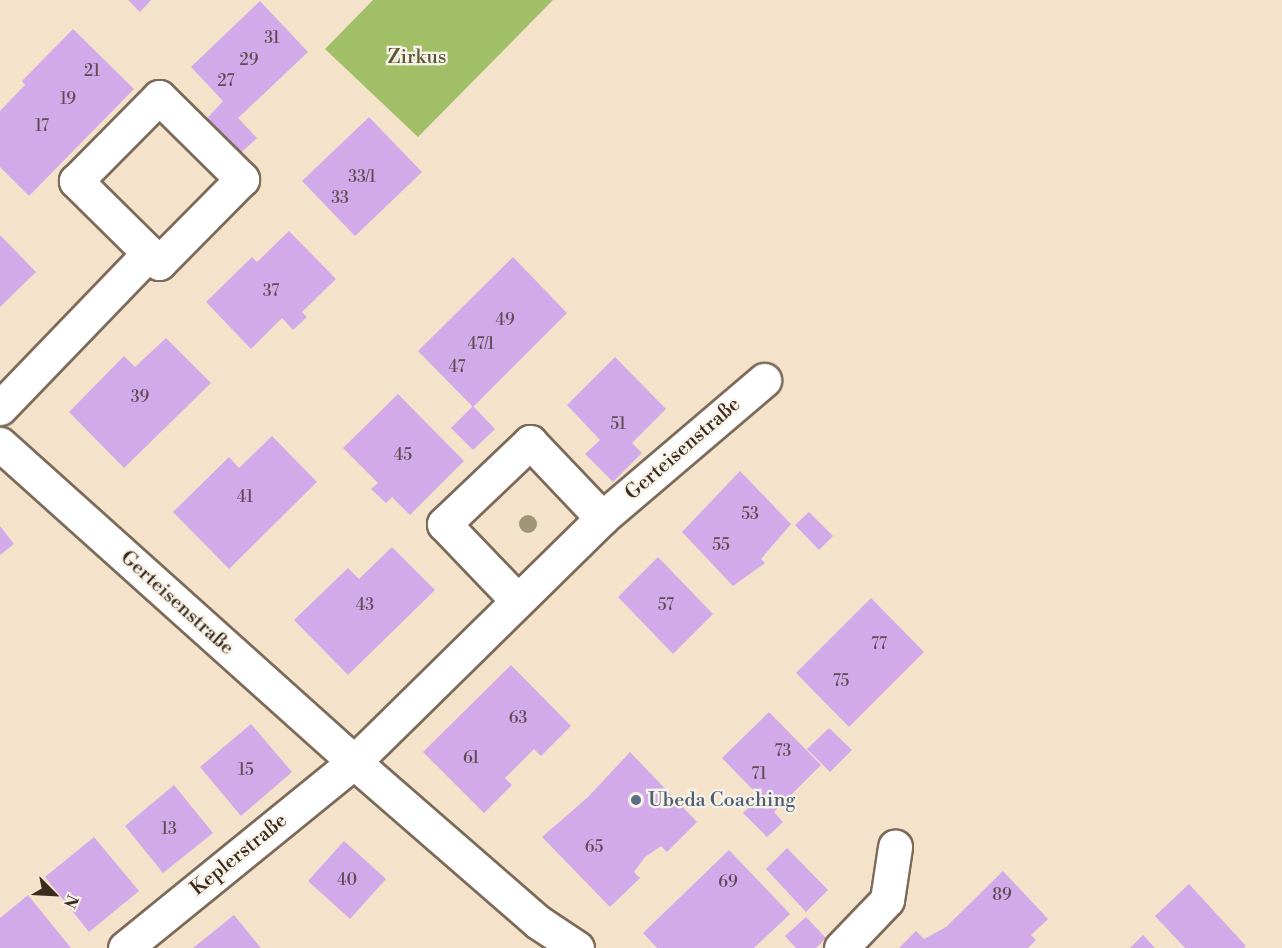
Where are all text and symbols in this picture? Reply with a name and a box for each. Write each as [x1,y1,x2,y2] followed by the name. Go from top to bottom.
[264,28,280,48] house number: 31
[387,45,447,69] park label: Zirkus
[240,50,258,70] house number: 29
[84,61,100,81] house number: 21
[217,71,235,91] house number: 27
[60,89,76,109] house number: 19
[35,116,49,136] house number: 17
[348,167,376,187] house number: 33/1
[331,188,349,208] house number: 33
[263,281,279,301] house number: 37
[495,310,515,330] house number: 49
[468,334,494,354] house number: 47/1
[449,357,465,377] house number: 47
[131,387,149,407] house number: 39
[621,393,745,505] street label: Gerteisenstraße
[610,414,626,434] house number: 51
[394,445,412,465] house number: 45
[237,487,253,507] house number: 41
[741,504,759,524] house number: 53
[712,535,730,555] house number: 55
[115,546,239,660] street label: Gerteisenstraße
[356,595,374,615] house number: 43
[658,595,674,615] house number: 57
[871,634,887,654] house number: 77
[833,671,849,691] house number: 75
[509,708,527,728] house number: 63
[775,741,791,761] house number: 73
[463,748,479,768] house number: 61
[238,760,254,780] house number: 15
[751,764,767,784] house number: 71
[648,788,796,812] place label: Ubeda Coaching
[629,793,643,807] marker: Ubeda Coaching
[186,809,292,901] street label: Keplerstraße
[161,819,177,839] house number: 13
[585,837,603,857] house number: 65
[24,864,84,924] north arrow
[337,870,357,890] house number: 40
[718,872,738,892] house number: 69
[992,885,1012,905] house number: 89
[59,891,82,911] text: N

